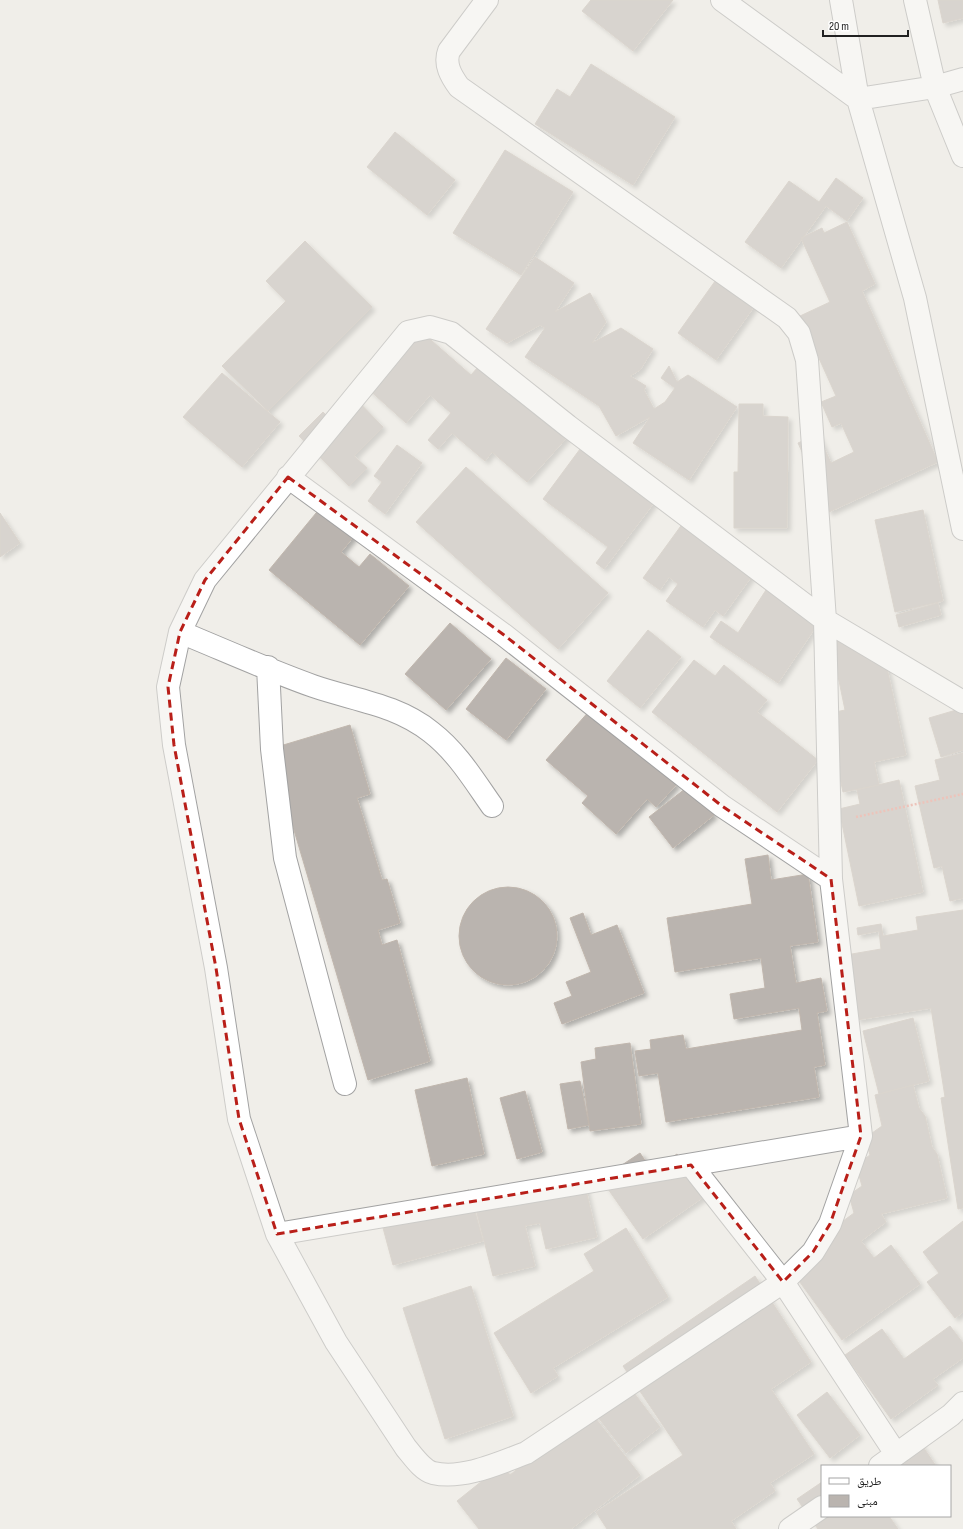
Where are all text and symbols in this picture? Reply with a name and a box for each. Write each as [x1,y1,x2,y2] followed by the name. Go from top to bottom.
[823,12,908,38] scale bar
[829,19,849,34] text: 20 m
[821,1465,951,1517] legend
[857,1474,882,1489] text: طريق
[857,1494,878,1509] text: مبنى

